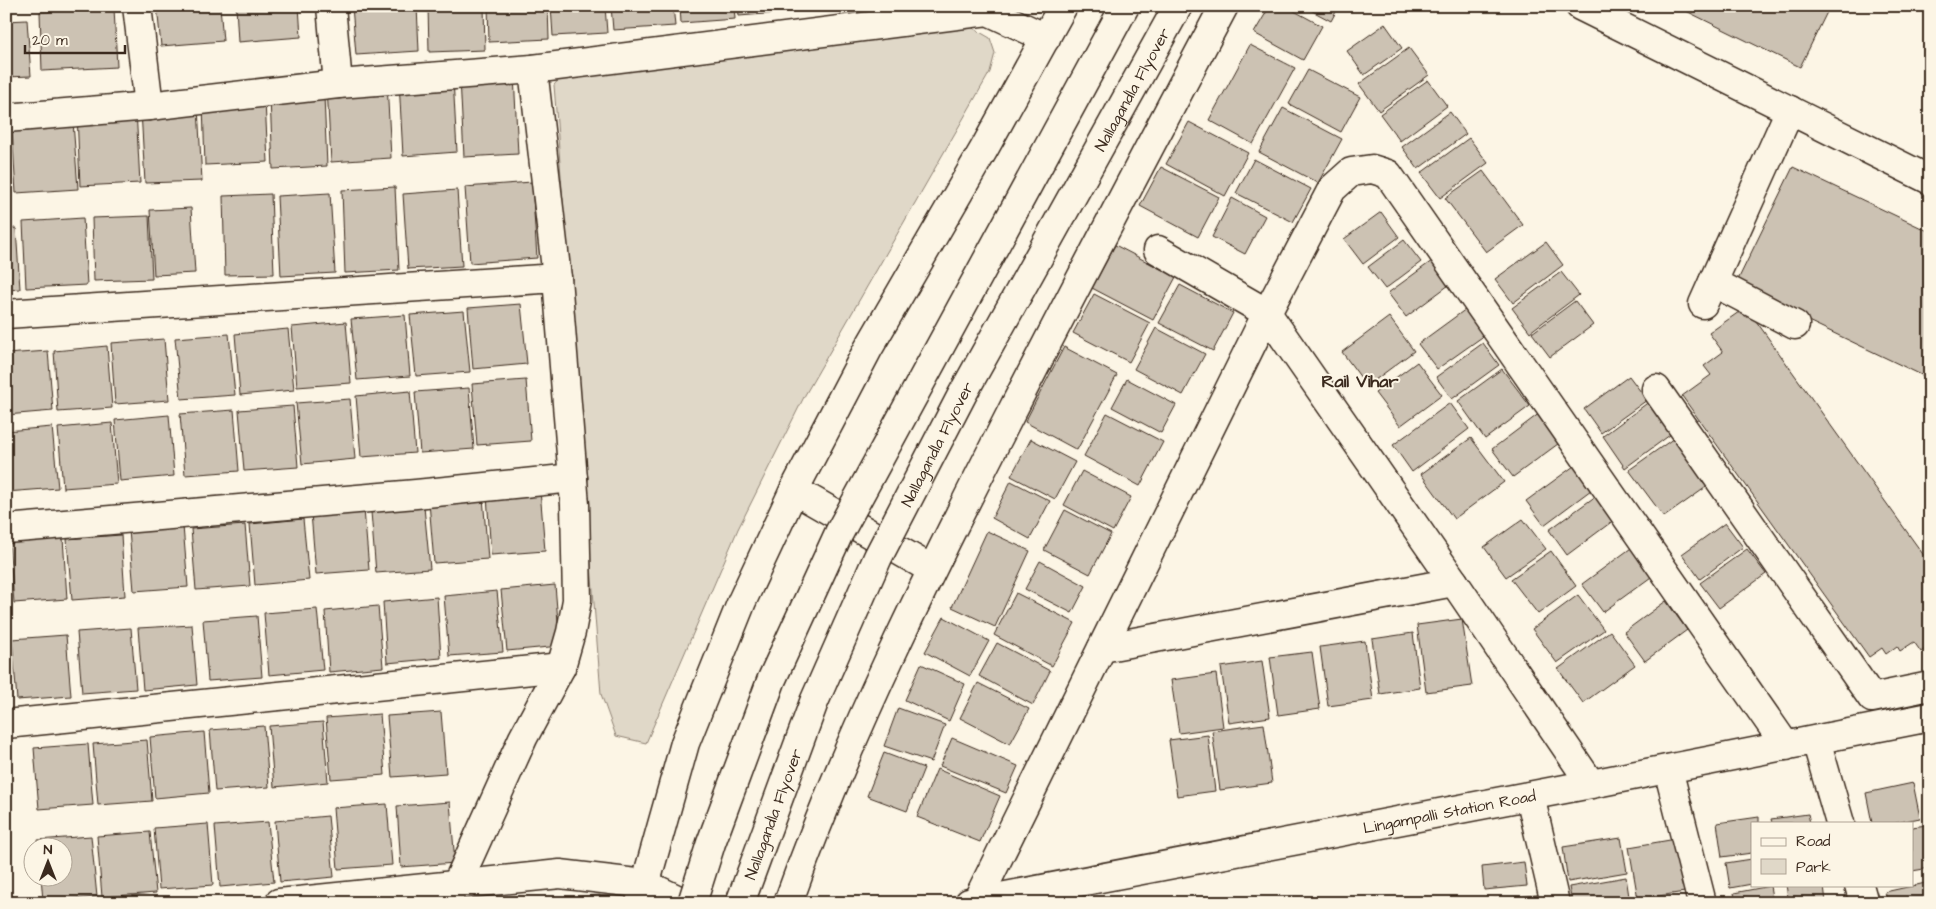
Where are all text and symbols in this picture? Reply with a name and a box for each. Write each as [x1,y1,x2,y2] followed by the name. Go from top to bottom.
[25,22,125,54] scale bar
[1090,24,1176,155] street label: Nallagandla Flyover
[32,30,68,51] text: 20 m
[1322,369,1398,394] district label: Rail Vihar
[896,378,979,511] street label: Nallagandla Flyover
[740,745,808,883] street label: Nallagandla Flyover
[1361,785,1538,839] street label: Lingampalli Station Road
[1751,822,1914,886] legend
[1796,831,1831,852] text: Road
[22,836,72,886] north arrow
[44,840,53,860] text: N
[1796,857,1831,878] text: Park

